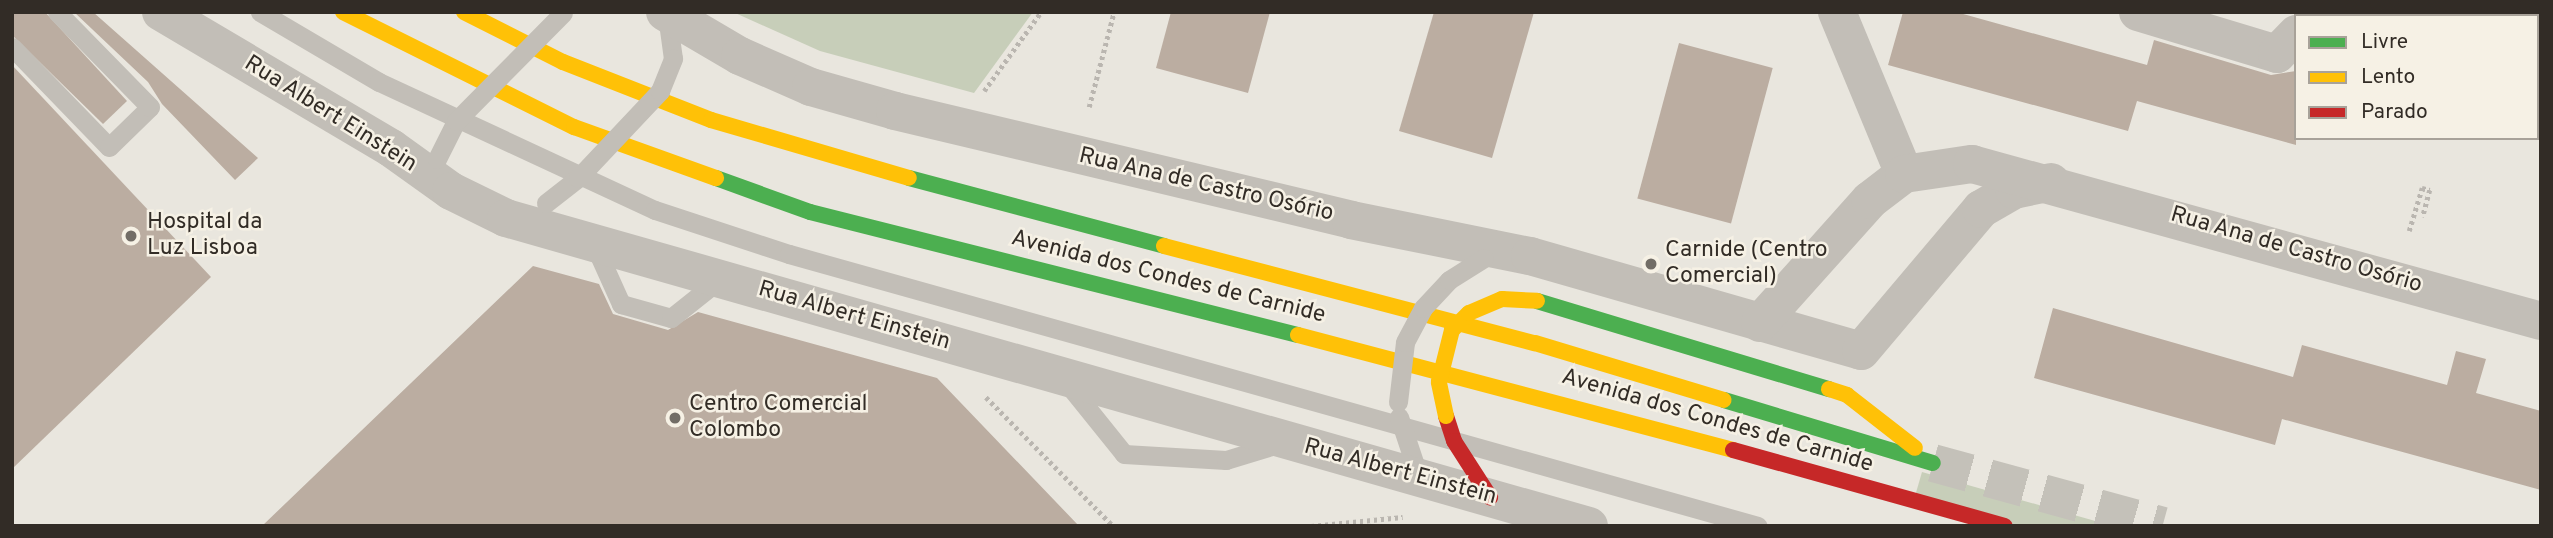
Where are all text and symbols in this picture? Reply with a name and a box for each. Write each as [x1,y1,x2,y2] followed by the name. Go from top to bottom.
[2294,14,2539,140] legend
[2361,29,2408,56] text: Livre
[238,51,422,179] street label: Rua Albert Einstein
[2361,64,2415,91] text: Lento
[2361,99,2428,126] text: Parado
[1076,143,1336,229] street label: Rua Ana de Castro Osório
[2167,202,2425,300] street label: Rua Ana de Castro Osório
[147,209,262,263] place label: Hospital da Luz Lisboa
[121,226,141,246] marker: Hospital da Luz Lisboa
[1008,226,1328,330] street label: Avenida dos Condes de Carnide
[1665,237,1828,291] place label: Carnide (Centro Comercial)
[1643,256,1659,272] marker: Carnide (Centro Comercial)
[754,276,954,358] street label: Rua Albert Einstein
[1558,364,1876,480] street label: Avenida dos Condes de Carnide
[689,391,868,445] place label: Centro Comercial Colombo
[667,410,683,426] marker: Centro Comercial Colombo
[1300,434,1500,512] street label: Rua Albert Einstein

